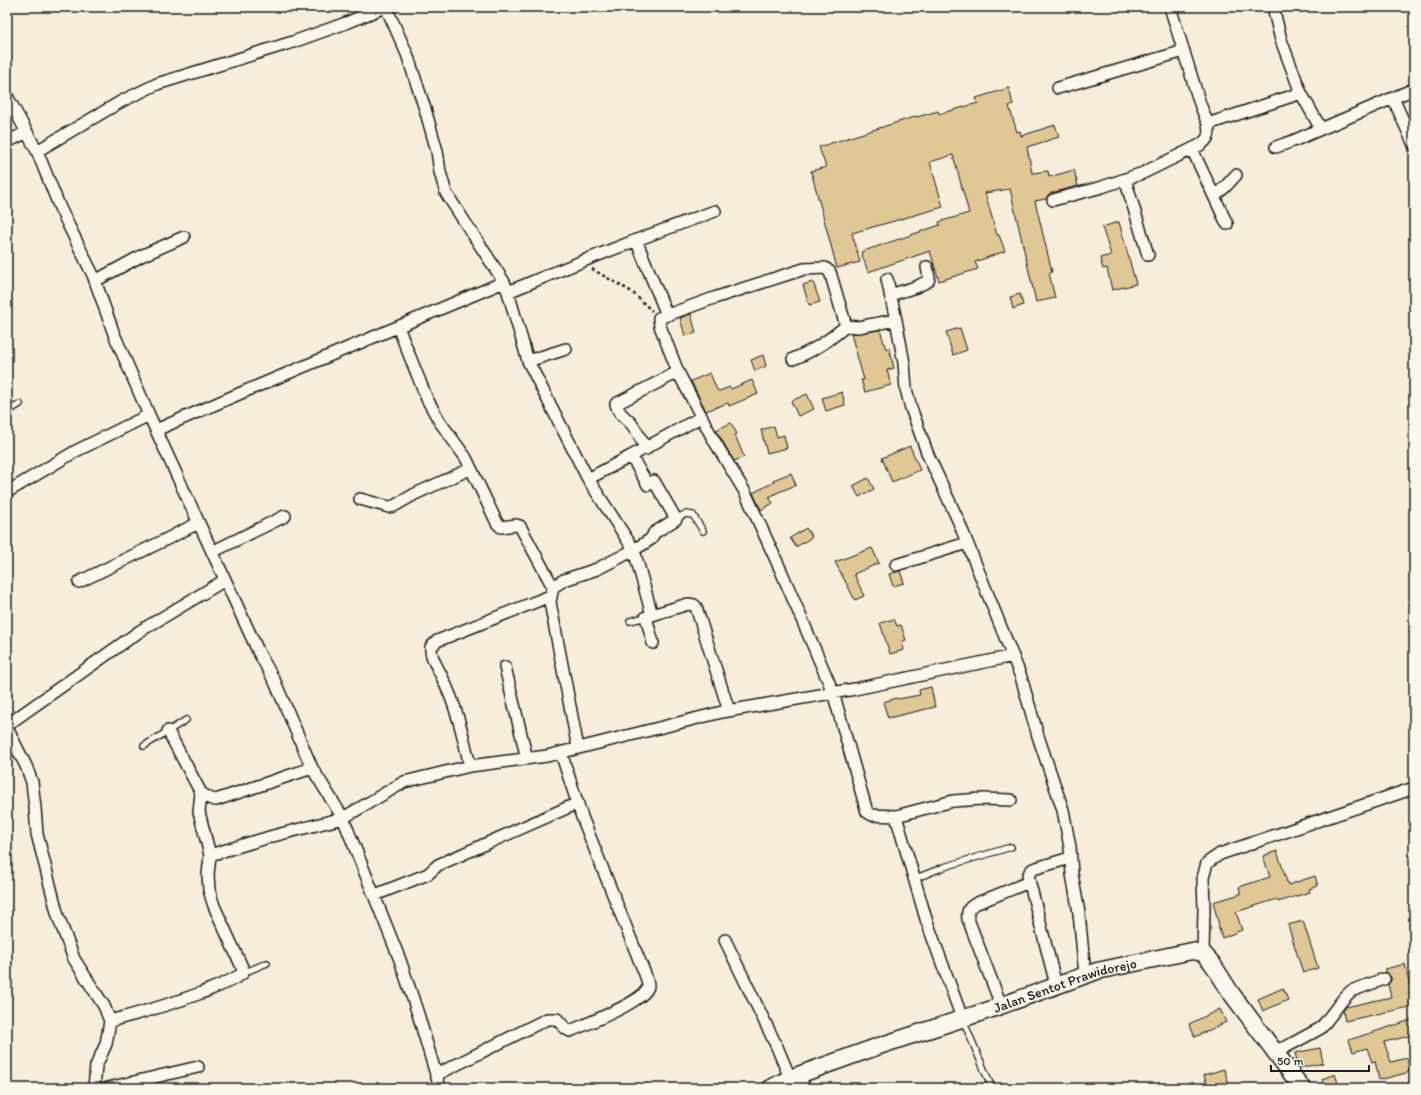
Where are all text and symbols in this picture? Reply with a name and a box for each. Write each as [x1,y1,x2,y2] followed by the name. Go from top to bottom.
[991,954,1138,1016] street label: Jalan Sentot Prawidorejo
[1271,1047,1369,1073] scale bar
[1277,1054,1303,1068] text: 50 m

